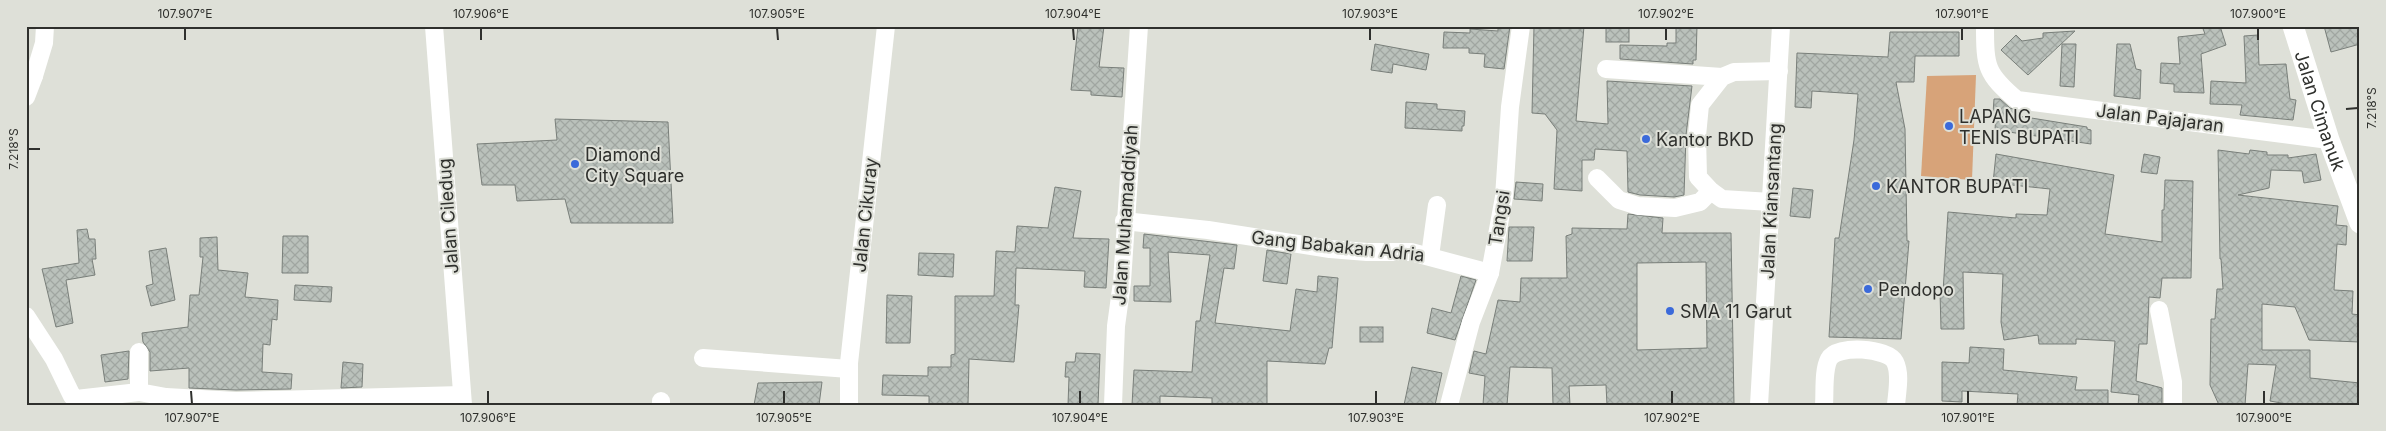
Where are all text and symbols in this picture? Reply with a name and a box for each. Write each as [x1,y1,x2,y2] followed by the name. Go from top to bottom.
[157,6,213,21] text: 107.907°E
[453,6,509,21] text: 107.906°E
[749,6,805,21] text: 107.905°E
[1045,6,1101,21] text: 107.904°E
[1342,6,1398,21] text: 107.903°E
[1638,6,1694,21] text: 107.902°E
[1935,6,1989,21] text: 107.901°E
[2230,6,2286,21] text: 107.900°E
[2291,48,2350,174] street label: Jalan Cimanuk
[2364,87,2379,129] text: 7.218°S
[2095,100,2225,136] street label: Jalan Pajajaran
[1959,106,2079,148] place label: LAPANG TENIS BUPATI
[1943,120,1955,132] marker: LAPANG TENIS BUPATI
[1756,123,1786,279] street label: Jalan Kiansantang
[1108,124,1142,306] street label: Jalan Muhamaddiyah
[6,128,21,170] text: 7.218°S
[1656,129,1754,150] place label: Kantor BKD
[1640,133,1652,145] marker: Kantor BKD
[585,144,684,186] place label: Diamond City Square
[849,157,881,273] street label: Jalan Cikuray
[433,158,463,274] street label: Jalan Ciledug
[569,158,581,170] marker: Diamond City Square
[1886,176,2028,197] place label: KANTOR BUPATI
[1870,180,1882,192] marker: KANTOR BUPATI
[1484,189,1514,247] street label: Tangsi
[1250,226,1426,266] street label: Gang Babakan Adria
[1878,279,1954,300] place label: Pendopo
[1862,283,1874,295] marker: Pendopo
[1680,301,1792,322] place label: SMA 11 Garut
[1664,305,1676,317] marker: SMA 11 Garut
[164,410,220,425] text: 107.907°E
[460,410,516,425] text: 107.906°E
[756,410,812,425] text: 107.905°E
[1052,410,1108,425] text: 107.904°E
[1348,410,1404,425] text: 107.903°E
[1644,410,1700,425] text: 107.902°E
[1941,410,1995,425] text: 107.901°E
[2236,410,2292,425] text: 107.900°E

